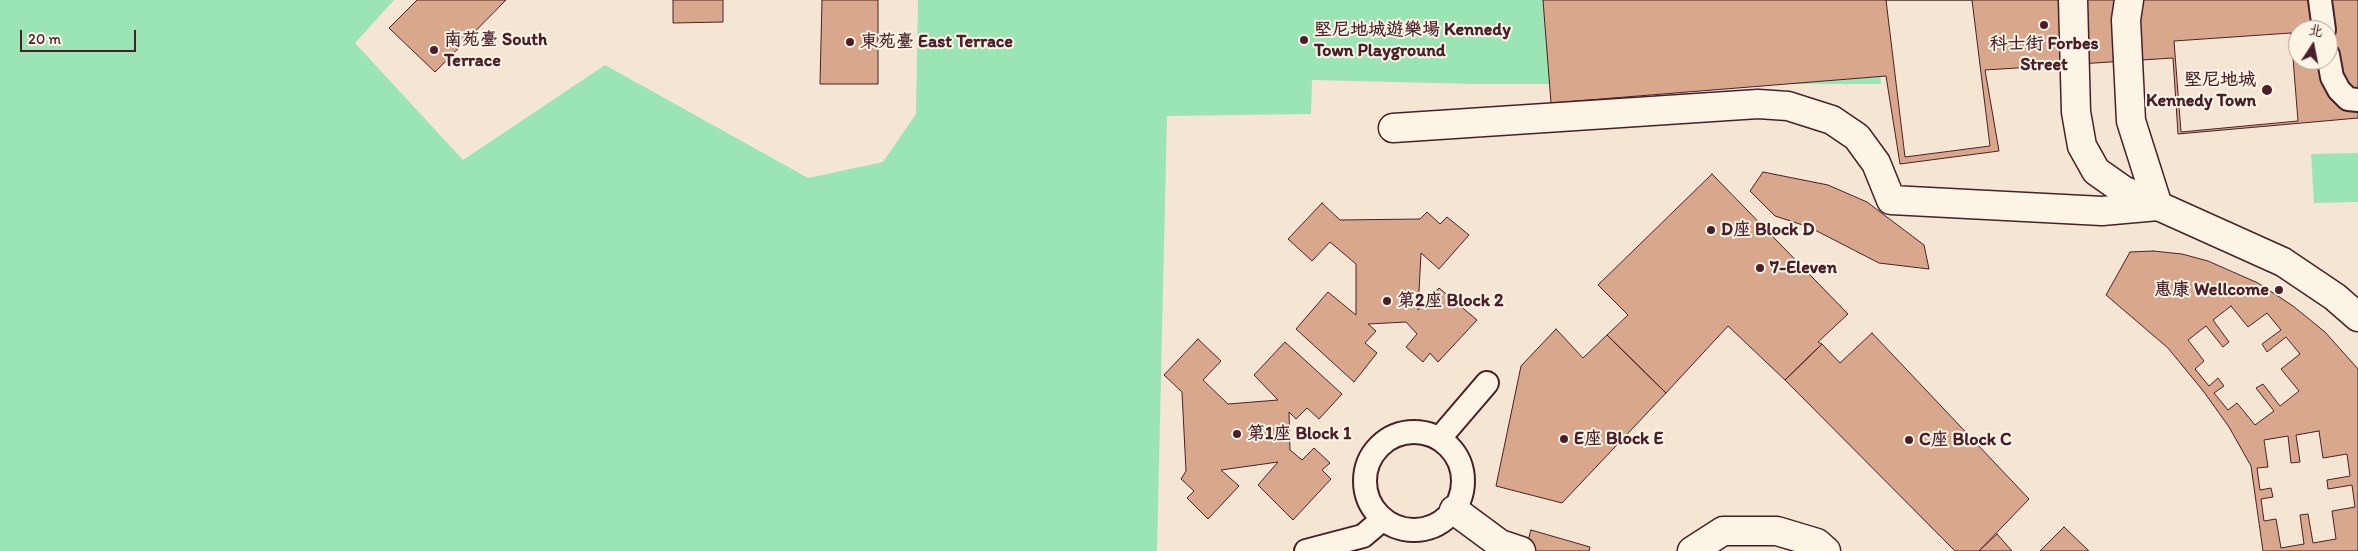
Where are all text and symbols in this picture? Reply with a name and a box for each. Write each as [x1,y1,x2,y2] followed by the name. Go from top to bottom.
[1314,19,1511,62] place label: 堅尼地城遊樂場 Kennedy Town Playground
[2038,19,2050,31] marker: 科士街 Forbes Street
[22,20,139,52] scale bar
[2288,20,2338,70] north arrow
[2307,21,2324,40] text: 北
[444,29,547,72] place label: 南苑臺 South Terrace
[28,30,61,48] text: 20 m
[860,31,1013,53] place label: 東苑臺 East Terrace
[1989,33,2099,76] place label: 科士街 Forbes Street
[1298,34,1310,46] marker: 堅尼地城遊樂場 Kennedy Town Playground
[844,36,856,48] marker: 東苑臺 East Terrace
[428,44,440,56] marker: 南苑臺 South Terrace
[2146,69,2256,112] place label: 堅尼地城 Kennedy Town
[2260,83,2274,97] marker: 堅尼地城 Kennedy Town
[1721,219,1814,241] place label: D座 Block D
[1705,224,1717,236] marker: D座 Block D
[1770,257,1837,279] place label: 7-Eleven
[1754,262,1766,274] marker: 7-Eleven
[2154,279,2269,301] place label: 惠康 Wellcome
[2273,284,2285,296] marker: 惠康 Wellcome
[1397,290,1503,312] place label: 第2座 Block 2
[1381,295,1393,307] marker: 第2座 Block 2
[1247,423,1351,445] place label: 第1座 Block 1
[1231,428,1243,440] marker: 第1座 Block 1
[1574,428,1663,450] place label: E座 Block E
[1919,429,2012,451] place label: C座 Block C
[1558,433,1570,445] marker: E座 Block E
[1903,434,1915,446] marker: C座 Block C

